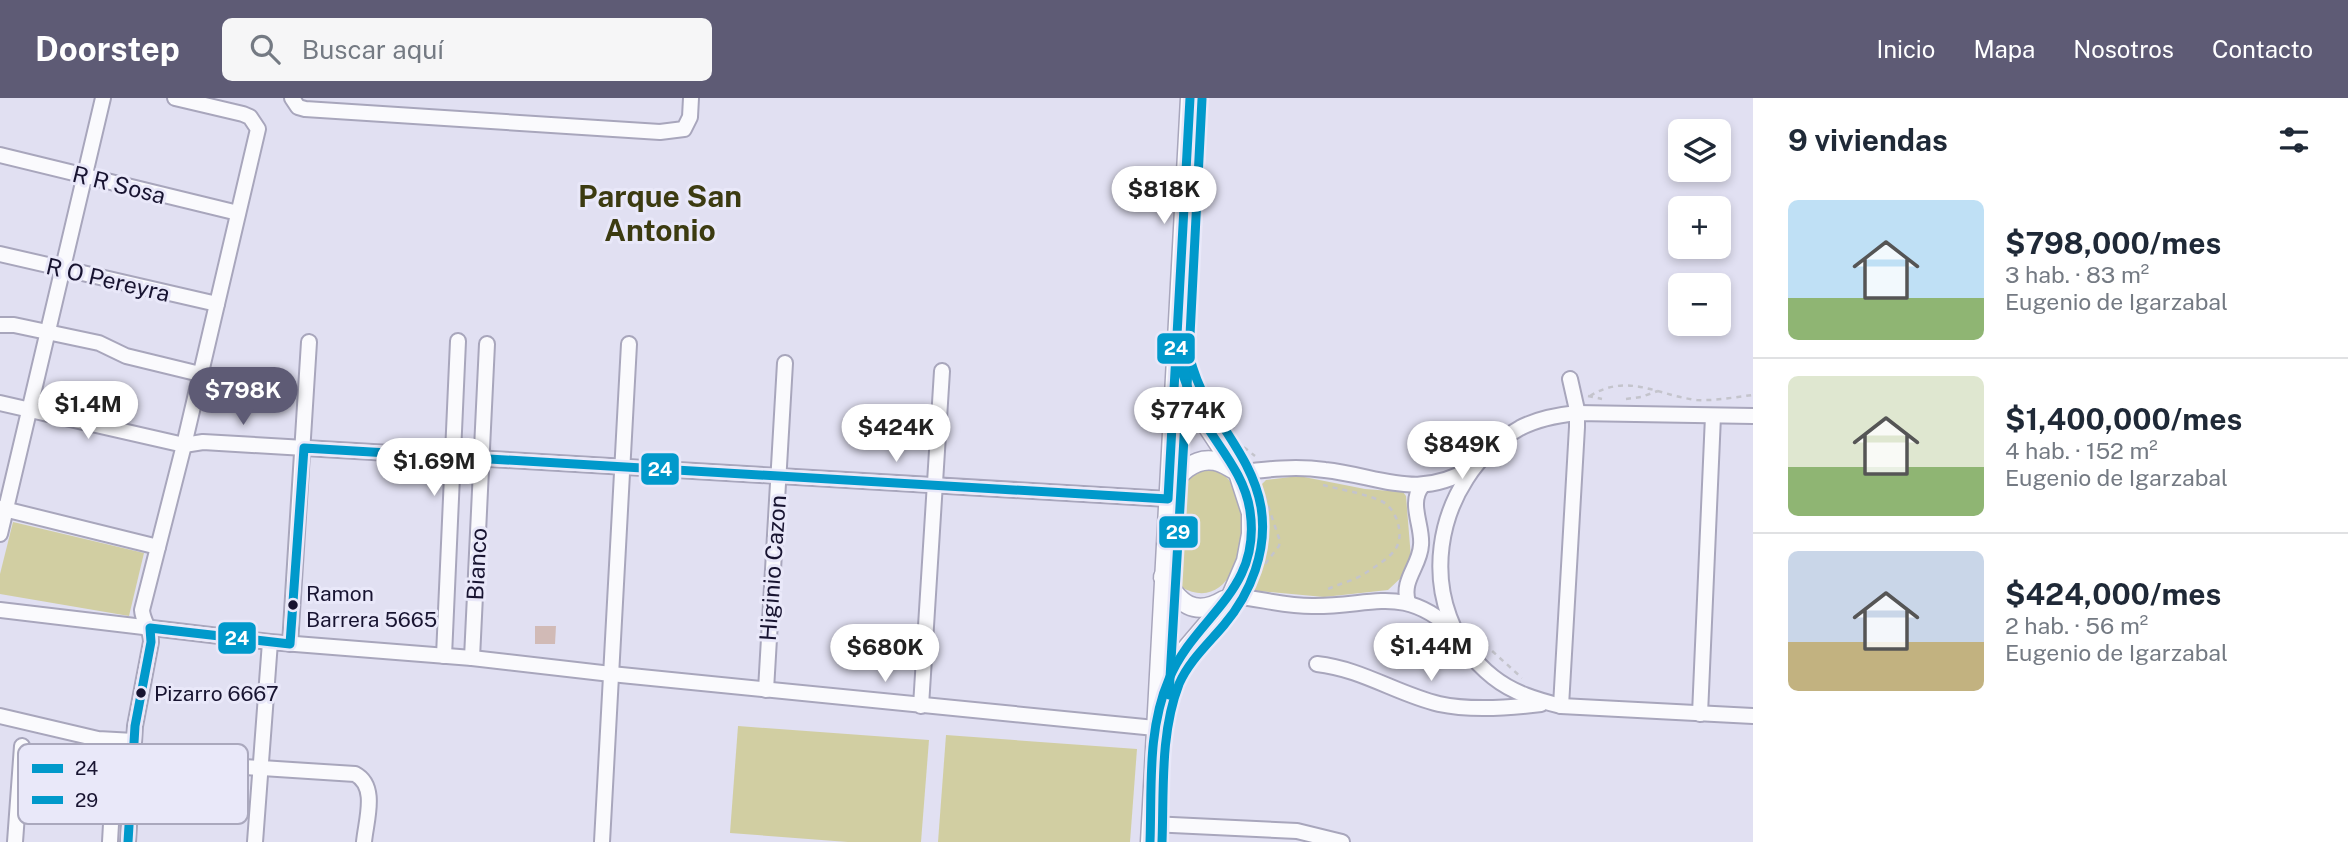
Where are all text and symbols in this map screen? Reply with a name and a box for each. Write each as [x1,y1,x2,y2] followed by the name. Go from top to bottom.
[222,18,712,81] search box
[35,30,180,68] text: Doorstep
[246,30,284,68] icon: search
[302,34,444,65] text: Buscar aquí
[1876,35,1935,63] text: Inicio
[1973,35,2035,63] text: Mapa
[2073,35,2174,63] text: Nosotros
[2212,35,2313,63] text: Contacto
[1668,119,1731,336] map controls
[1668,119,1731,182] button: layers
[2275,121,2313,159] icon: filters
[1788,122,1948,158] text: 9 viviendas
[70,160,168,209] street label: R R Sosa
[1115,166,1213,226] pin: $818K
[1128,175,1200,202] text: $818K
[578,178,742,248] district label: Parque San Antonio
[1668,196,1731,259] button: +
[2005,225,2221,261] text: $798,000/mes
[1844,228,1928,312] icon: home
[44,252,173,307] street label: R O Pereyra
[2005,261,2149,288] text: 3 hab. · 83 m²
[1668,273,1731,336] button: −
[2005,288,2228,315] text: Eugenio de Igarzabal
[1156,332,1196,365] line badge: 24
[1164,337,1188,359] text: 24
[194,368,292,427] pin: $798K
[205,376,281,403] text: $798K
[39,382,137,441] pin: $1.4M
[1139,388,1237,447] pin: $774K
[54,390,122,417] text: $1.4M
[1150,396,1226,423] text: $774K
[2005,401,2242,437] text: $1,400,000/mes
[847,404,945,464] pin: $424K
[1844,404,1928,488] icon: home
[858,413,934,440] text: $424K
[1413,422,1511,481] pin: $849K
[1423,430,1501,457] text: $849K
[2005,437,2158,464] text: 4 hab. · 152 m²
[377,438,491,498] pin: $1.69M
[392,447,476,474] text: $1.69M
[640,452,680,486] line badge: 24
[648,458,672,480] text: 24
[2005,464,2228,491] text: Eugenio de Igarzabal
[754,494,791,642] street label: Higinio Cazon
[1158,515,1199,549] line badge: 29
[1166,521,1190,543] text: 29
[461,527,492,601] street label: Bianco
[2005,576,2221,612] text: $424,000/mes
[1844,579,1928,663] icon: home
[306,581,437,632] place label: Ramon Barrera 5665
[286,598,300,612] marker: Ramon Barrera 5665
[2005,612,2148,639] text: 2 hab. · 56 m²
[217,621,257,655] line badge: 24
[836,624,934,684] pin: $680K
[1374,624,1488,683] pin: $1.44M
[225,627,249,649] text: 24
[1390,632,1472,659] text: $1.44M
[846,633,924,660] text: $680K
[2005,639,2228,666] text: Eugenio de Igarzabal
[154,681,279,706] place label: Pizarro 6667
[134,686,148,700] marker: Pizarro 6667
[18,744,248,824] legend
[75,757,98,779] text: 24
[75,789,98,811] text: 29

